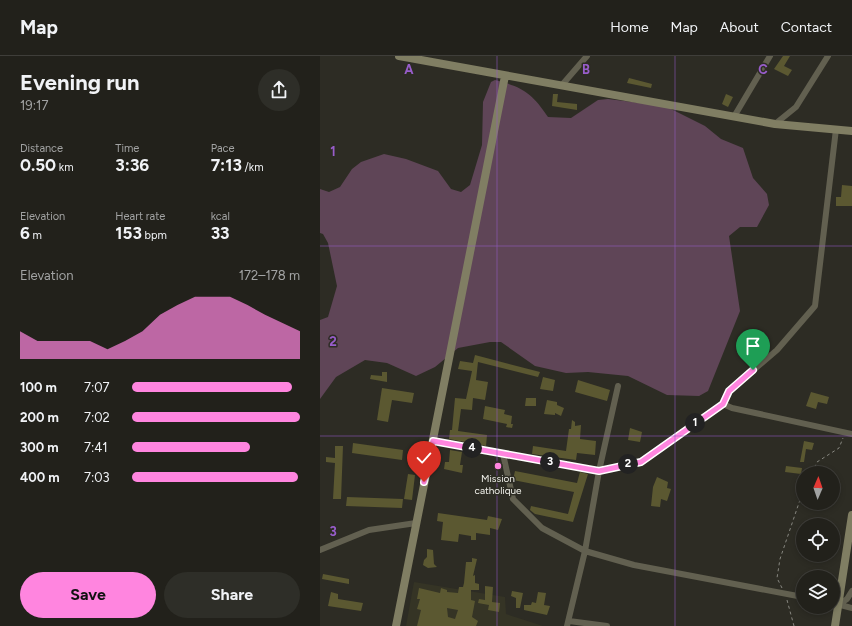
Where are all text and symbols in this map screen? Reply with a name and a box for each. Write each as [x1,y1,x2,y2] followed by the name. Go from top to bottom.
[20,16,58,39] text: Map
[610,19,649,36] text: Home
[671,19,698,36] text: Map
[720,19,759,36] text: About
[781,19,832,36] text: Contact
[404,62,414,77] text: A
[582,62,590,77] text: B
[758,62,768,77] text: C
[20,69,140,96] text: Evening run
[258,69,300,111] button: share
[20,98,48,113] text: 19:17
[20,142,63,155] text: Distance
[115,142,139,155] text: Time
[211,142,234,155] text: Pace
[330,144,336,159] text: 1
[20,155,56,175] text: 0.50
[115,155,149,175] text: 3:36
[211,155,242,175] text: 7:13
[56,161,74,174] text: km
[242,161,264,174] text: /km
[20,210,65,223] text: Elevation
[115,210,165,223] text: Heart rate
[211,210,230,223] text: kcal
[20,223,30,243] text: 6
[115,223,142,243] text: 153
[211,223,230,243] text: 33
[30,229,42,242] text: m
[142,229,167,242] text: bpm
[20,268,73,283] text: Elevation
[239,268,300,283] text: 172–178 m
[736,329,770,370] pin
[329,334,337,349] text: 2
[742,335,764,357] icon: arrive
[20,380,57,395] text: 100 m
[84,380,110,395] text: 7:07
[20,410,59,425] text: 200 m
[84,410,110,425] text: 7:02
[685,413,705,433] pin: 1
[693,416,697,429] text: 1
[462,438,482,458] pin: 4
[20,440,59,455] text: 300 m
[84,440,108,455] text: 7:41
[407,441,441,482] pin
[469,441,475,454] text: 4
[413,447,435,469] icon: check
[540,452,560,472] pin: 3
[618,454,638,474] pin: 2
[547,455,553,468] text: 3
[625,457,631,470] text: 2
[493,461,503,471] marker: Mission catholique
[796,466,840,510] north arrow
[796,466,840,614] map controls
[20,470,60,485] text: 400 m
[84,470,110,485] text: 7:03
[474,472,522,497] place label: Mission catholique
[796,518,840,562] button: locate
[329,524,337,539] text: 3
[796,570,840,614] button: layers
[20,572,156,618] button: Save
[164,572,300,618] button: Share

